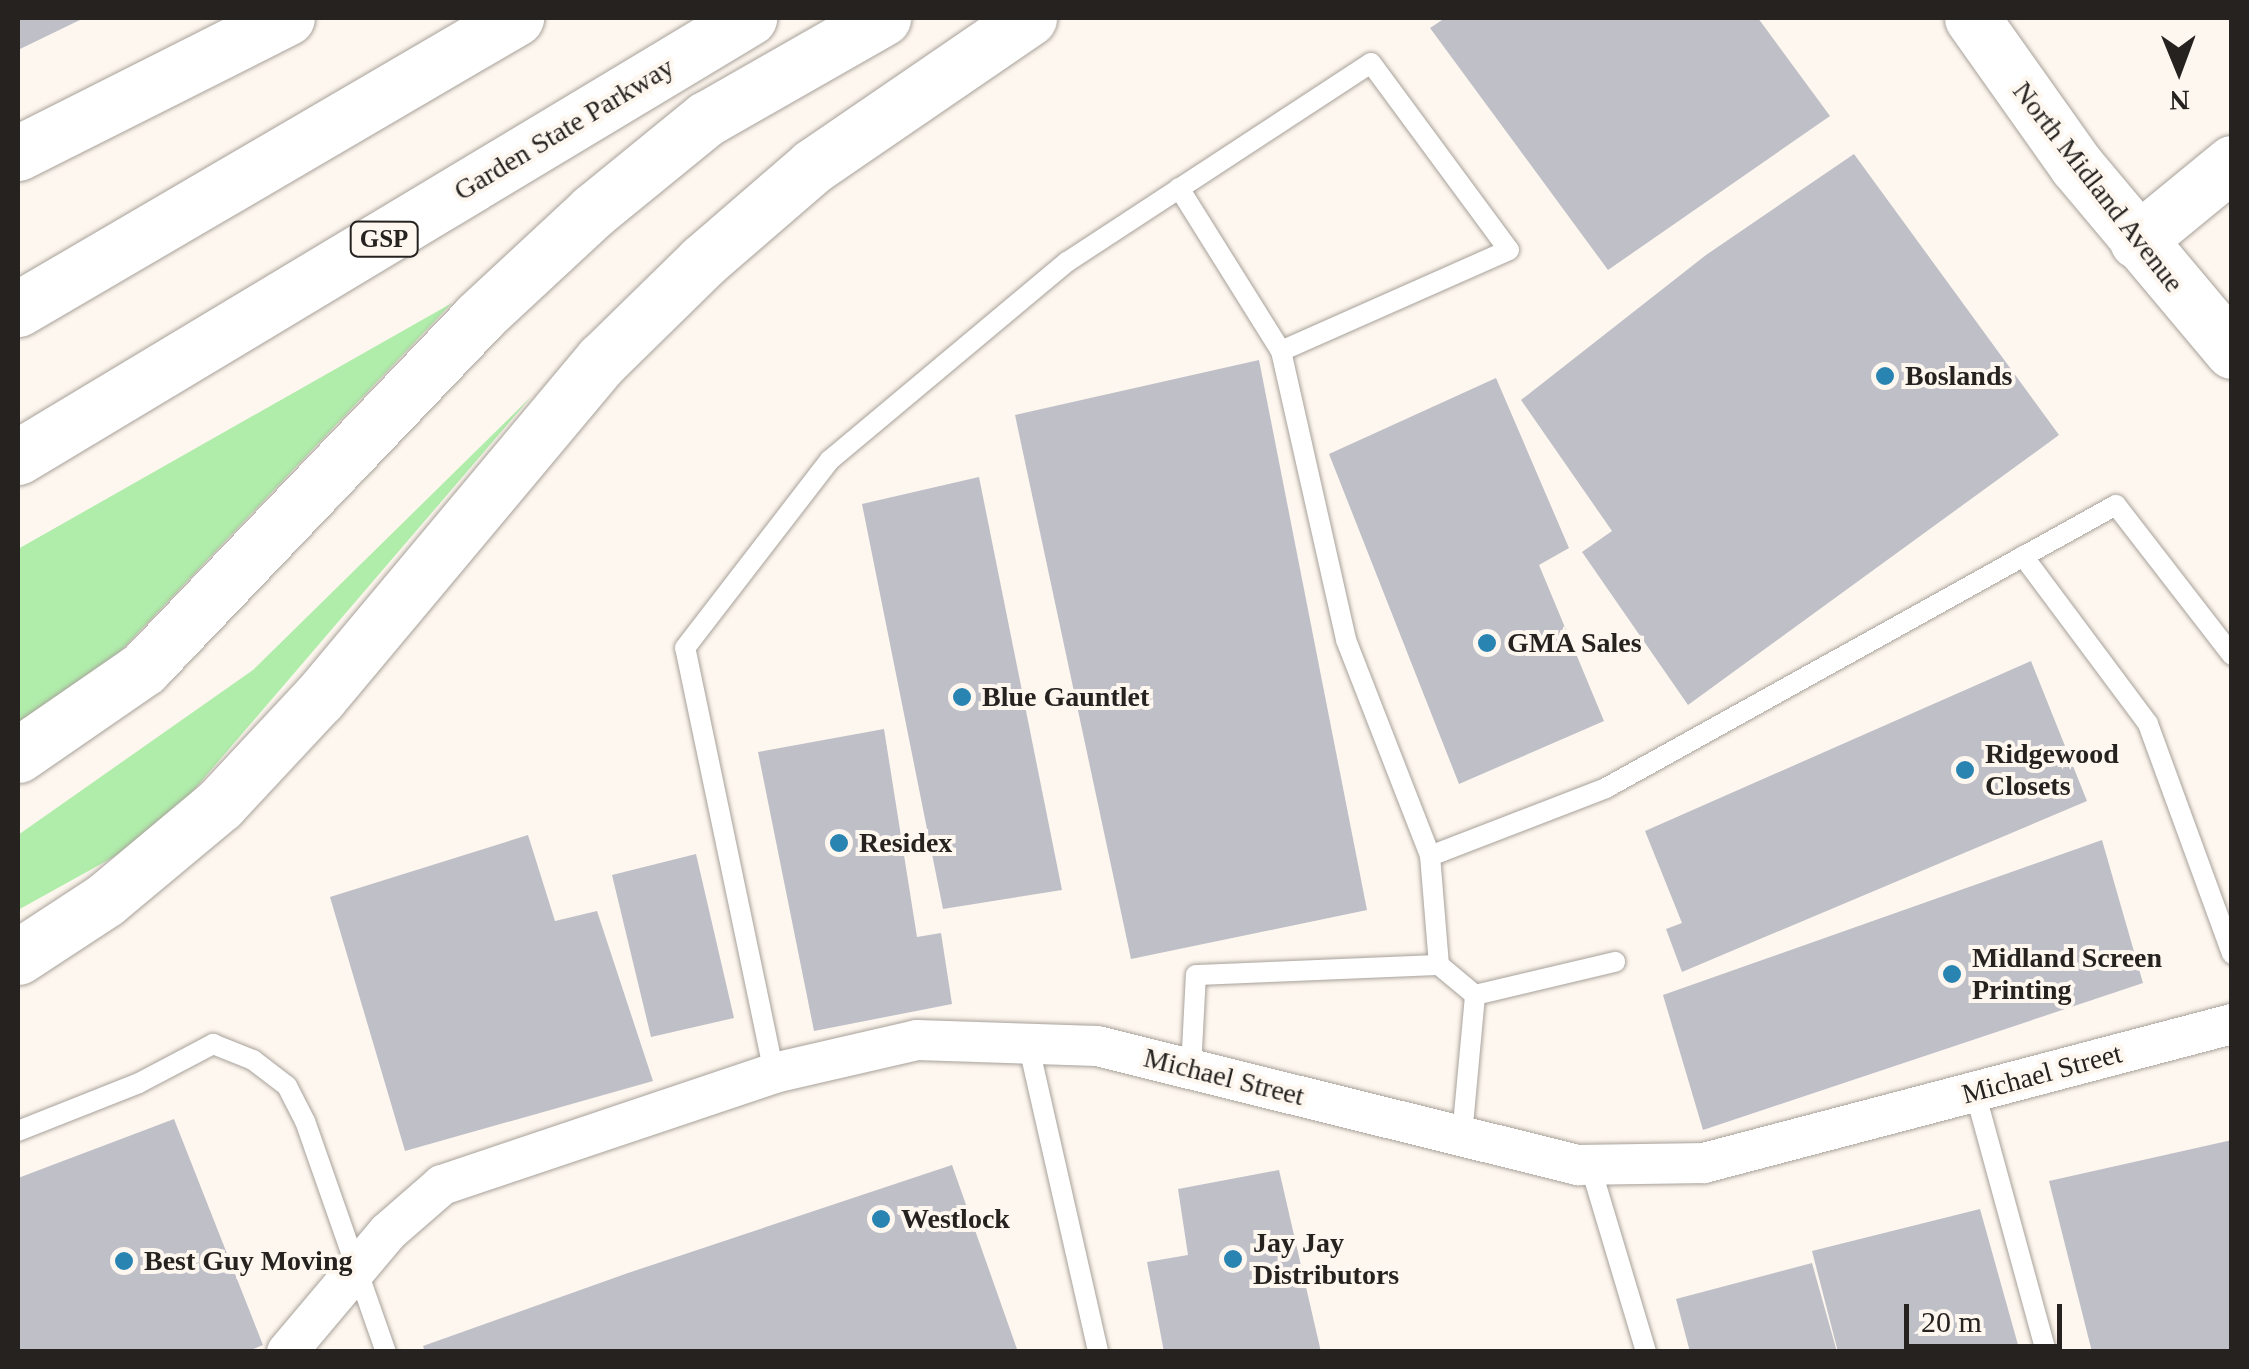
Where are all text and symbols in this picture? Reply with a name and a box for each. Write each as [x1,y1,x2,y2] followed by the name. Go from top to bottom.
[2129,20,2229,120] north arrow
[448,50,680,208] street label: Garden State Parkway
[2005,75,2191,299] street label: North Midland Avenue
[349,219,419,259] road number: GSP
[1905,359,2012,393] place label: Boslands
[1874,365,1896,387] marker: Boslands
[1507,626,1643,660] place label: GMA Sales
[1476,632,1498,654] marker: GMA Sales
[982,680,1149,714] place label: Blue Gauntlet
[951,686,973,708] marker: Blue Gauntlet
[1985,737,2119,803] place label: Ridgewood Closets
[1954,759,1976,781] marker: Ridgewood Closets
[859,826,952,860] place label: Residex
[828,832,850,854] marker: Residex
[1972,941,2162,1007] place label: Midland Screen Printing
[1941,963,1963,985] marker: Midland Screen Printing
[1958,1037,2126,1111] street label: Michael Street
[1140,1041,1308,1113] street label: Michael Street
[901,1202,1010,1236] place label: Westlock
[870,1208,892,1230] marker: Westlock
[1253,1226,1399,1292] place label: Jay Jay Distributors
[144,1244,352,1278] place label: Best Guy Moving
[1222,1248,1244,1270] marker: Jay Jay Distributors
[113,1250,135,1272] marker: Best Guy Moving
[1909,1284,2066,1346] scale bar
[1921,1305,1982,1338] text: 20 m

